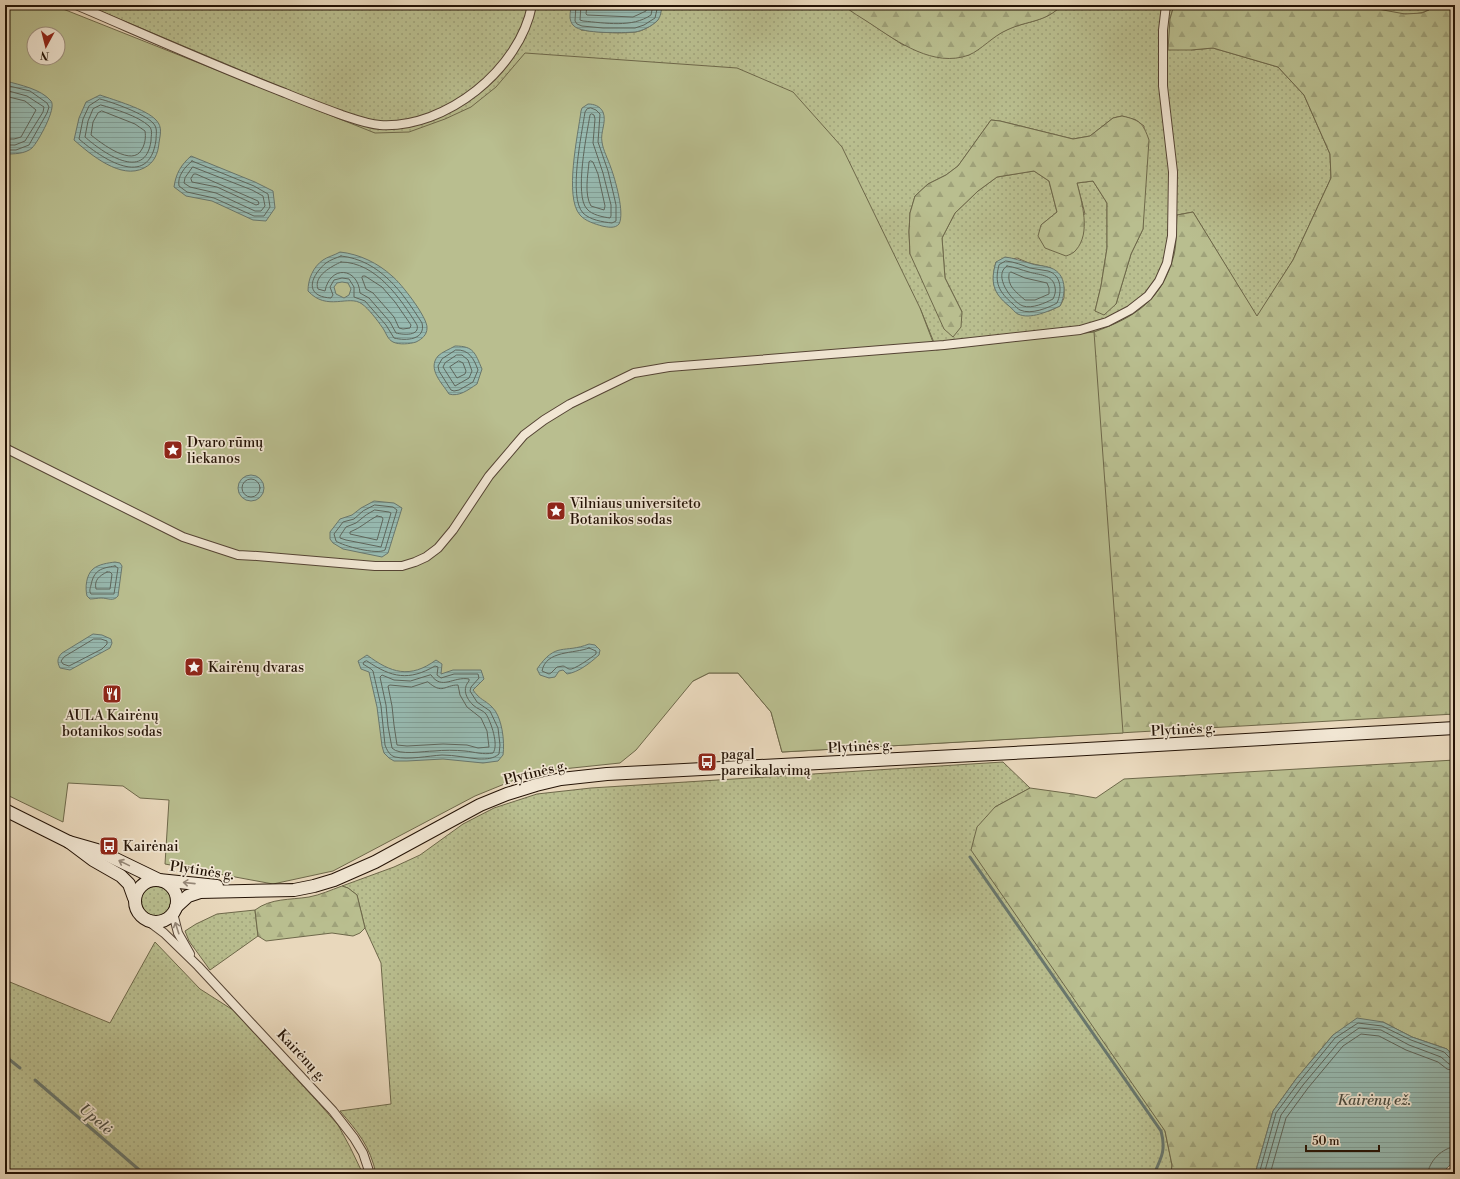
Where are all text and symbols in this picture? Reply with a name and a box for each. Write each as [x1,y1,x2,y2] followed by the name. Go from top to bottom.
[26,26,66,66] north arrow
[39,47,50,62] text: N
[187,434,263,468] place label: Dvaro rūmų liekanos
[162,439,184,461] place icon: Dvaro rūmų liekanos
[569,495,701,529] place label: Vilniaus universiteto Botanikos sodas
[545,500,567,522] place icon: Vilniaus universiteto Botanikos sodas
[183,656,205,678] place icon: Kairėnų dvaras
[208,659,304,677] place label: Kairėnų dvaras
[101,683,123,705] restaurant icon: AULA Kairėnų botanikos sodas
[62,707,162,741] place label: AULA Kairėnų botanikos sodas
[1150,719,1216,741] street label: Plytinės g.
[827,736,893,758] street label: Plytinės g.
[721,746,812,780] place label: pagal pareikalavimą
[696,751,718,773] bus stop icon: pagal pareikalavimą
[502,756,569,790] street label: Plytinės g.
[98,835,120,857] bus stop icon: Kairėnai
[123,838,179,856] place label: Kairėnai
[169,858,235,884] street label: Plytinės g.
[118,859,130,866] one-way arrow
[183,879,196,886] one-way arrow
[173,922,180,935] one-way arrow
[273,1026,330,1086] street label: Kairėnų g.
[1337,1091,1411,1110] water label: Kairėnų ež.
[75,1100,116,1139] water label: Upelė
[1306,1127,1379,1153] scale bar
[1312,1134,1340,1149] text: 50 m

